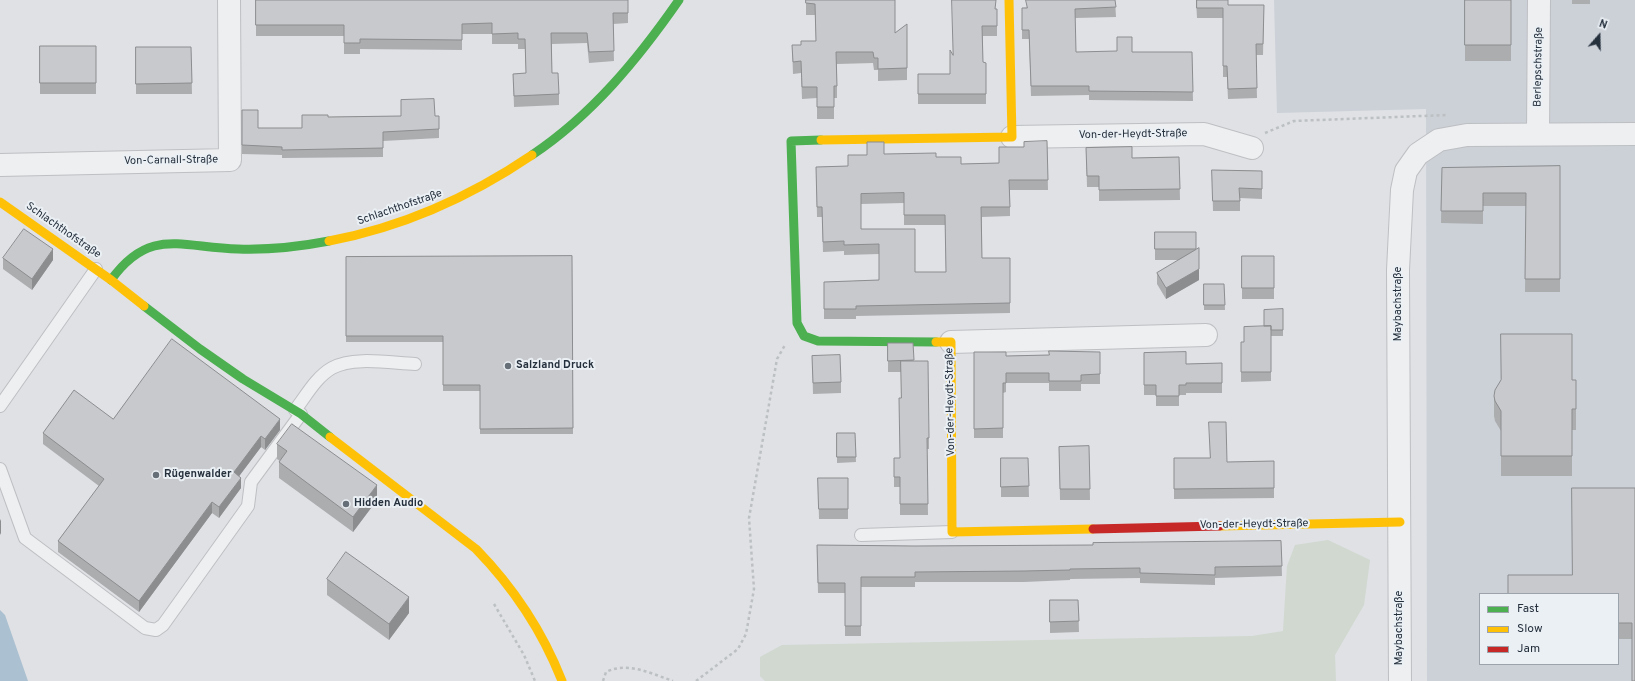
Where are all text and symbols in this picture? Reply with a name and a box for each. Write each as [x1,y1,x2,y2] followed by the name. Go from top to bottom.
[1579,16,1619,56] north arrow
[1597,17,1609,33] text: N
[1532,27,1546,107] street label: Berlepschstraße
[1079,127,1187,143] street label: Von-der-Heydt-Straße
[124,154,218,168] street label: Von-Carnall-Straße
[356,187,444,229] street label: Schlachthofstraße
[23,200,103,262] street label: Schlachthofstraße
[1392,267,1406,341] street label: Maybachstraße
[943,348,959,456] street label: Von-der-Heydt-Straße
[516,359,594,373] place label: Salzland Druck
[503,361,513,371] marker: Salzland Druck
[164,468,231,482] place label: Rügenwalder
[151,470,161,480] marker: Rügenwalder
[354,497,423,511] place label: Hidden Audio
[341,499,351,509] marker: Hidden Audio
[1200,517,1308,533] street label: Von-der-Heydt-Straße
[1393,591,1407,665] street label: Maybachstraße
[1479,593,1619,665] legend
[1517,601,1539,617] text: Fast
[1517,621,1543,637] text: Slow
[1517,641,1540,657] text: Jam

